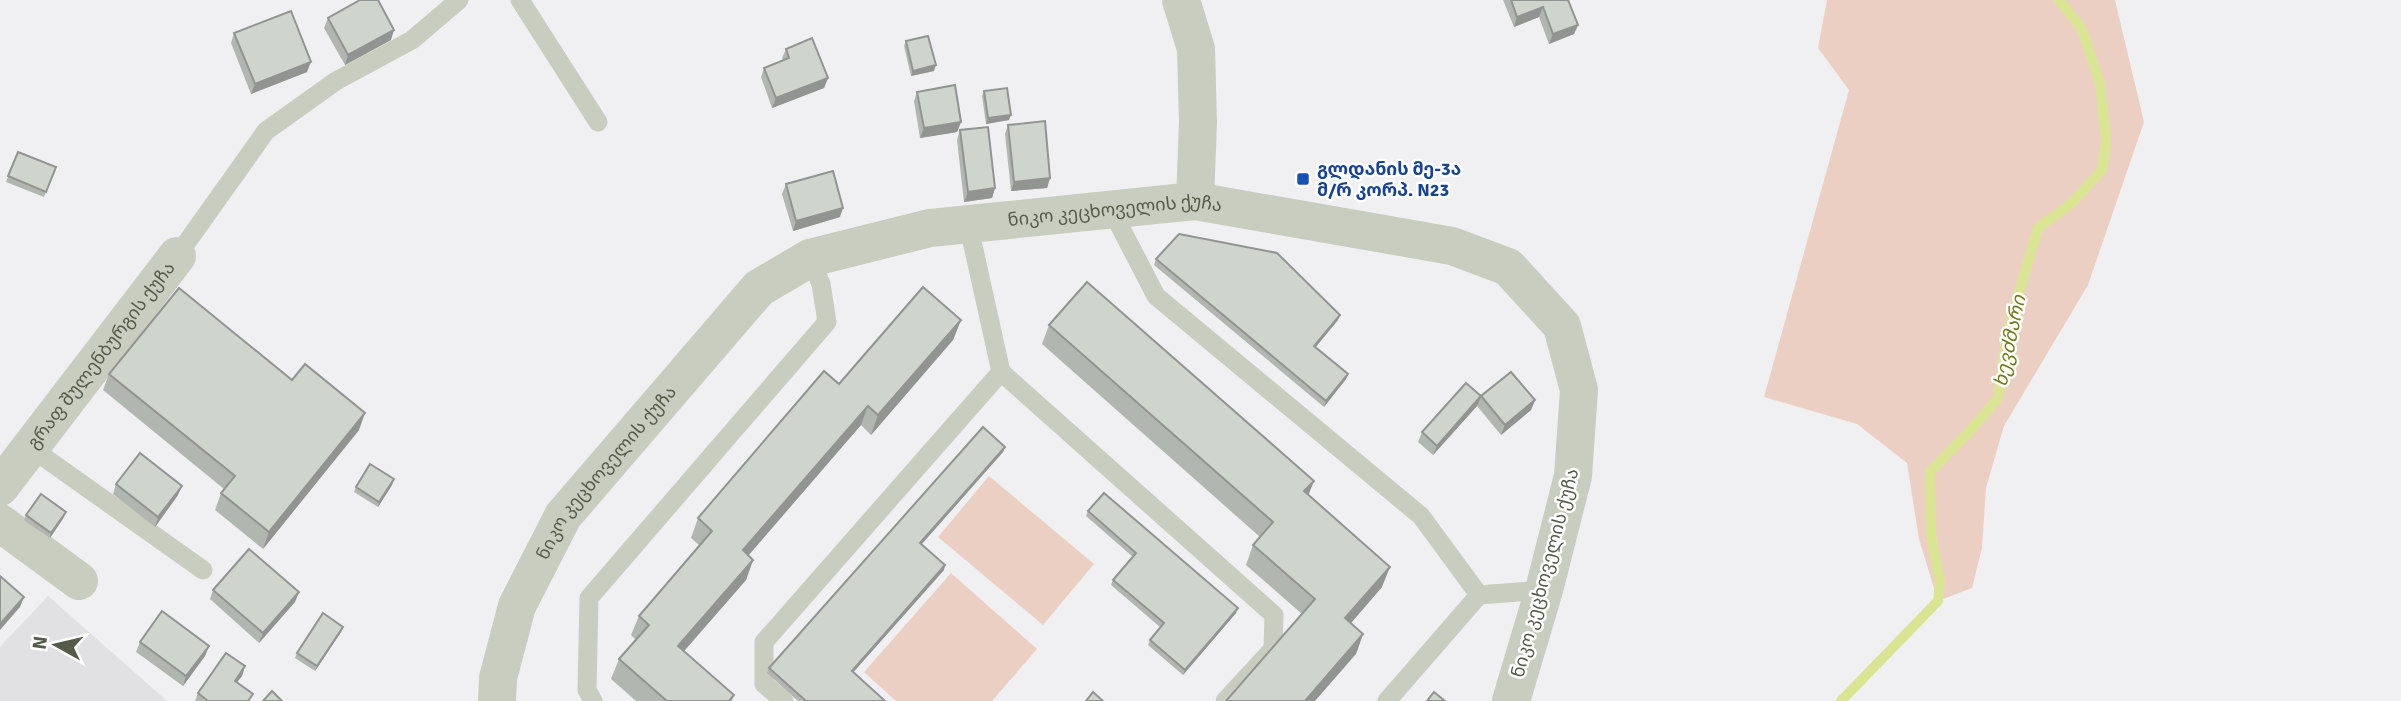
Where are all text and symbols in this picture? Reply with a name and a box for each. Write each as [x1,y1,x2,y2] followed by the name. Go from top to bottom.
[1317,158,1461,201] place label: გლდანის მე-3ა მ/რ კორპ. N23
[1295,171,1311,187] marker: გლდანის მე-3ა მ/რ კორპ. N23
[1007,189,1224,231] street label: ნიკო კეცხოველის ქუჩა
[22,257,180,453] street label: გრაფ შულენბურგის ქუჩა
[1989,292,2032,389] water label: ხევძმარი
[532,381,681,563] street label: ნიკო კეცხოველის ქუჩა
[1506,466,1584,680] street label: ნიკო კეცხოველის ქუჩა
[21,610,91,680] north arrow
[27,635,53,651] text: N

